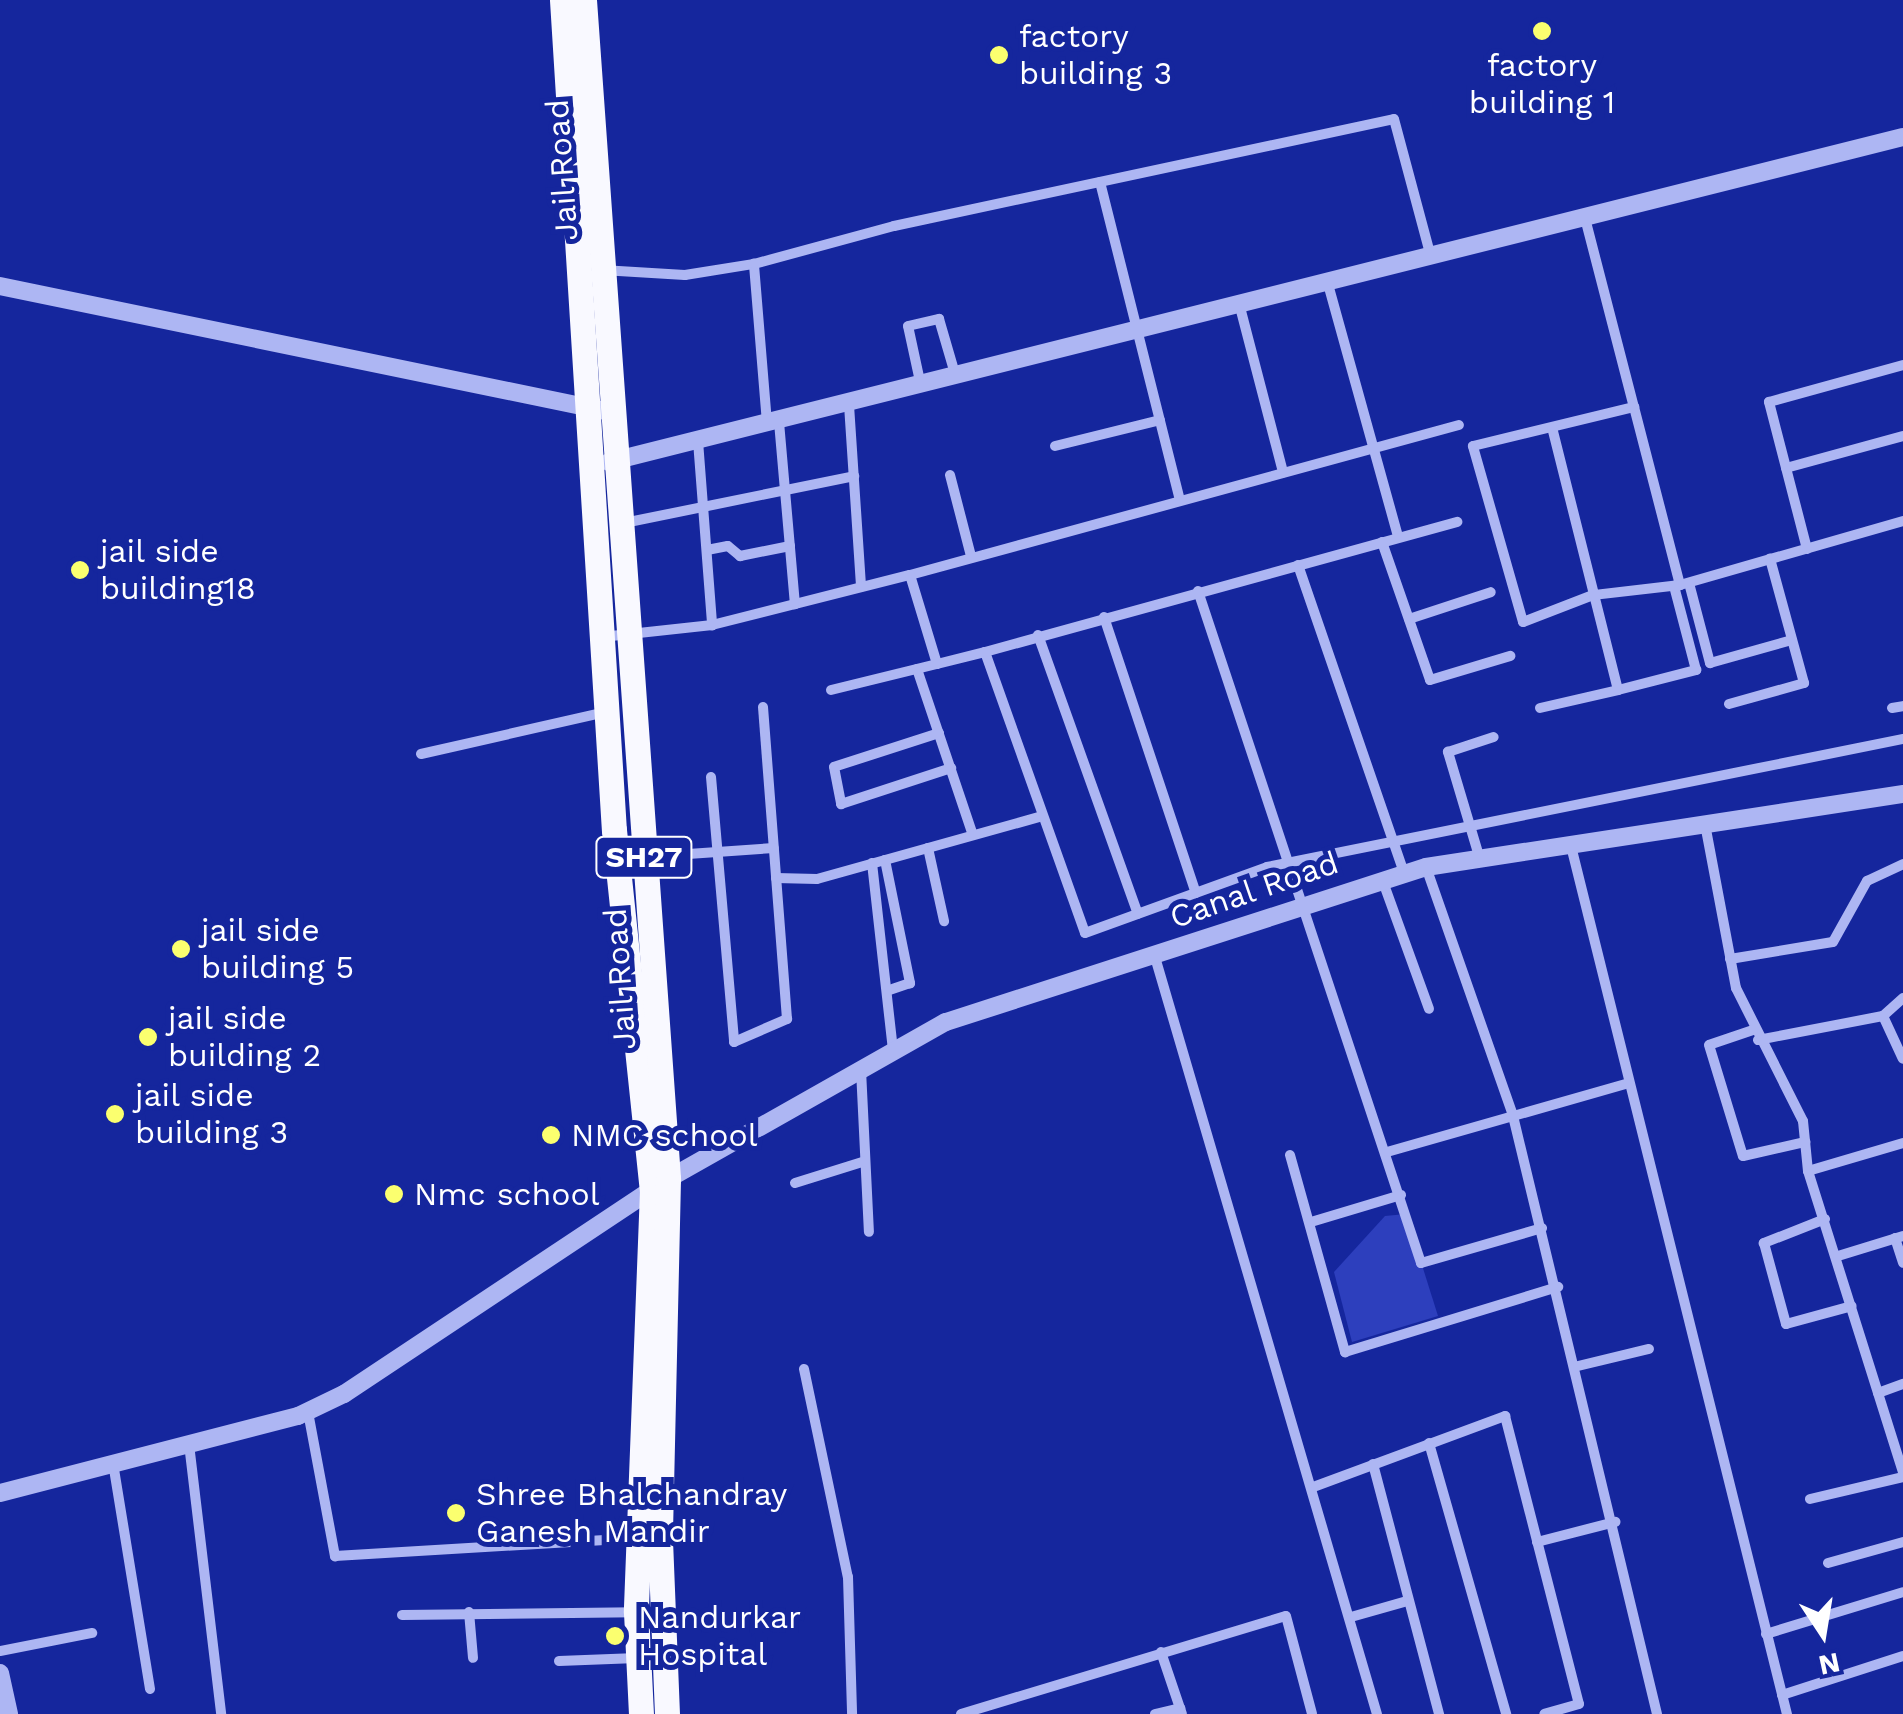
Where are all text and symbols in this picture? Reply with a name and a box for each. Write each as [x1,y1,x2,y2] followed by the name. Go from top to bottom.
[1019,18,1172,93] place label: factory building 3
[1531,20,1553,42] marker: factory building 1
[988,44,1010,66] marker: factory building 3
[1469,47,1615,122] place label: factory building 1
[538,97,586,243] street label: Jail Road
[100,533,256,608] place label: jail side building18
[69,559,91,581] marker: jail side building18
[594,832,694,882] road number: SH27
[1164,843,1344,937] street label: Canal Road
[596,906,644,1052] street label: Jail Road
[201,912,354,987] place label: jail side building 5
[170,938,192,960] marker: jail side building 5
[168,1000,321,1075] place label: jail side building 2
[137,1026,159,1048] marker: jail side building 2
[135,1077,288,1152] place label: jail side building 3
[104,1103,126,1125] marker: jail side building 3
[571,1116,757,1154] place label: NMC school
[540,1124,562,1146] marker: NMC school
[414,1175,599,1213] place label: Nmc school
[383,1183,405,1205] marker: Nmc school
[476,1476,787,1551] place label: Shree Bhalchandray Ganesh Mandir
[445,1502,467,1524] marker: Shree Bhalchandray Ganesh Mandir
[1773,1584,1873,1684] north arrow
[638,1599,801,1674] place label: Nandurkar Hospital
[602,1623,628,1649] marker: Nandurkar Hospital
[1816,1646,1843,1682] text: N

